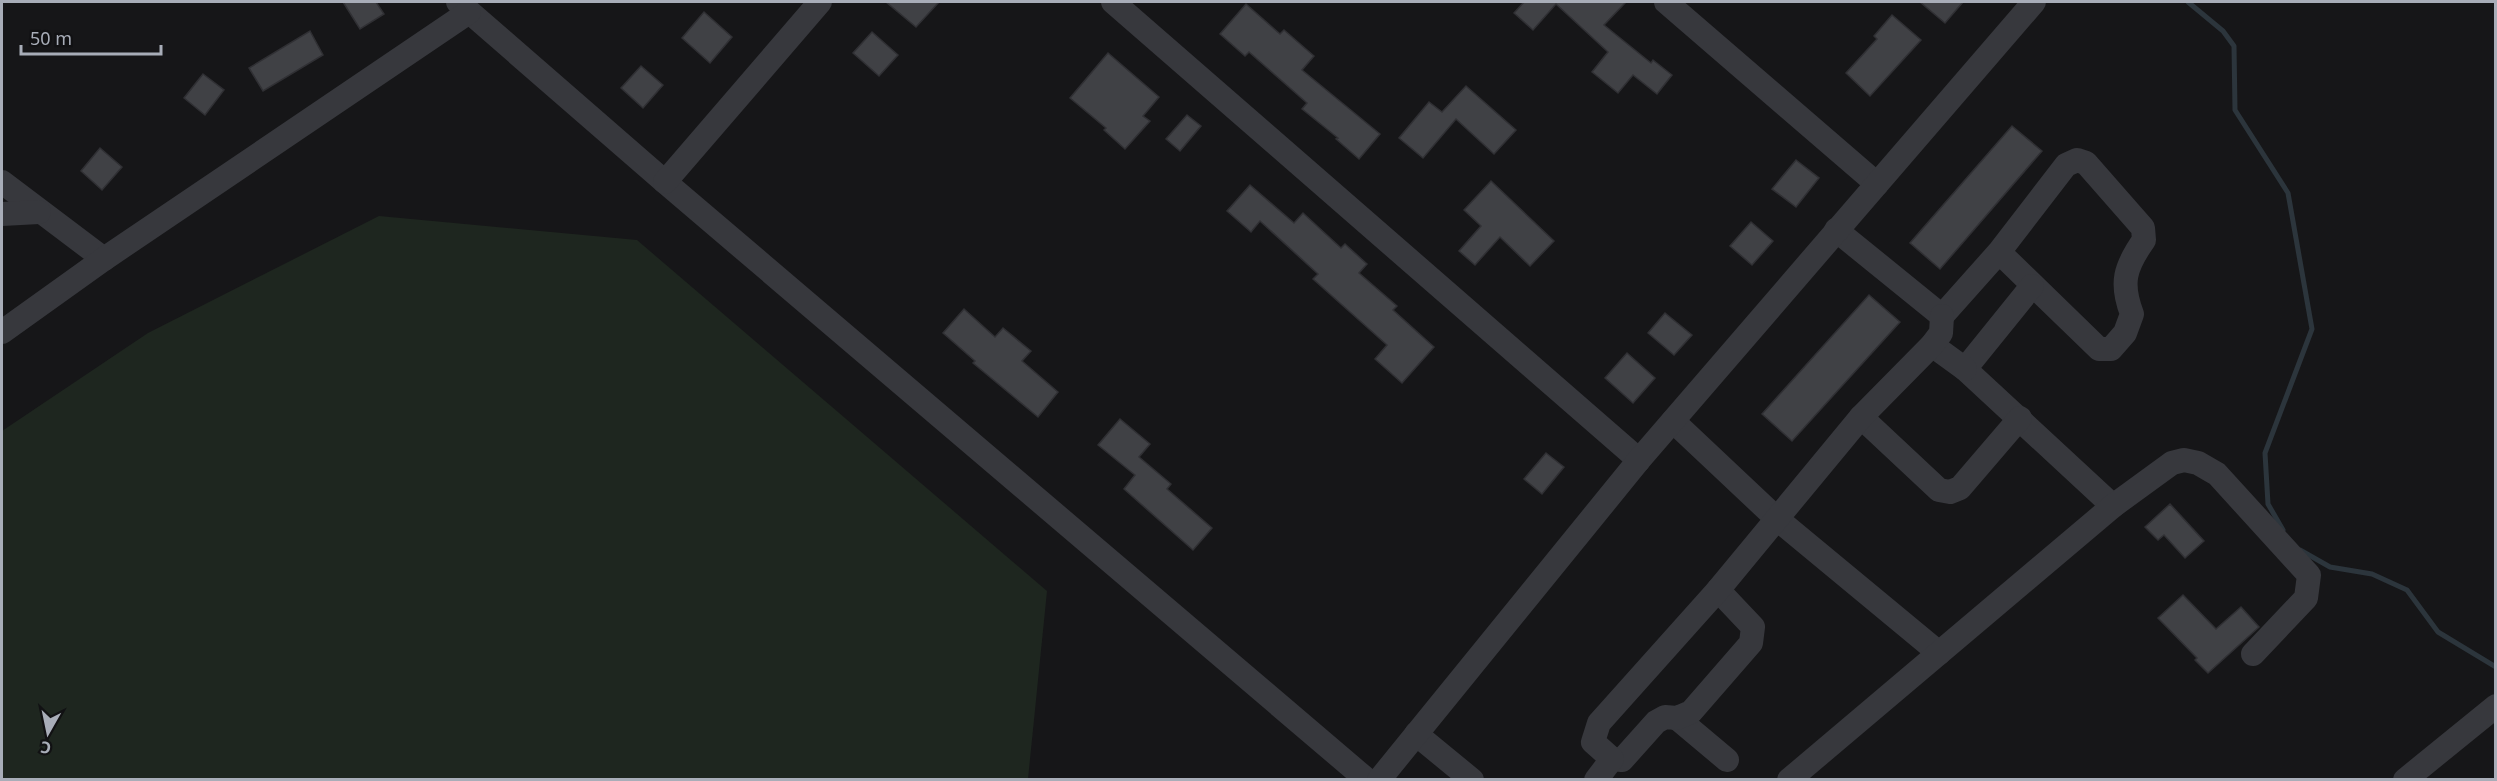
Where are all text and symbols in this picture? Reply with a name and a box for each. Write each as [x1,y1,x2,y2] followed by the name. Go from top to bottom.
[21,18,160,56] scale bar
[30,26,72,50] text: 50 m
[18,703,78,763] north arrow
[39,736,52,759] text: С

